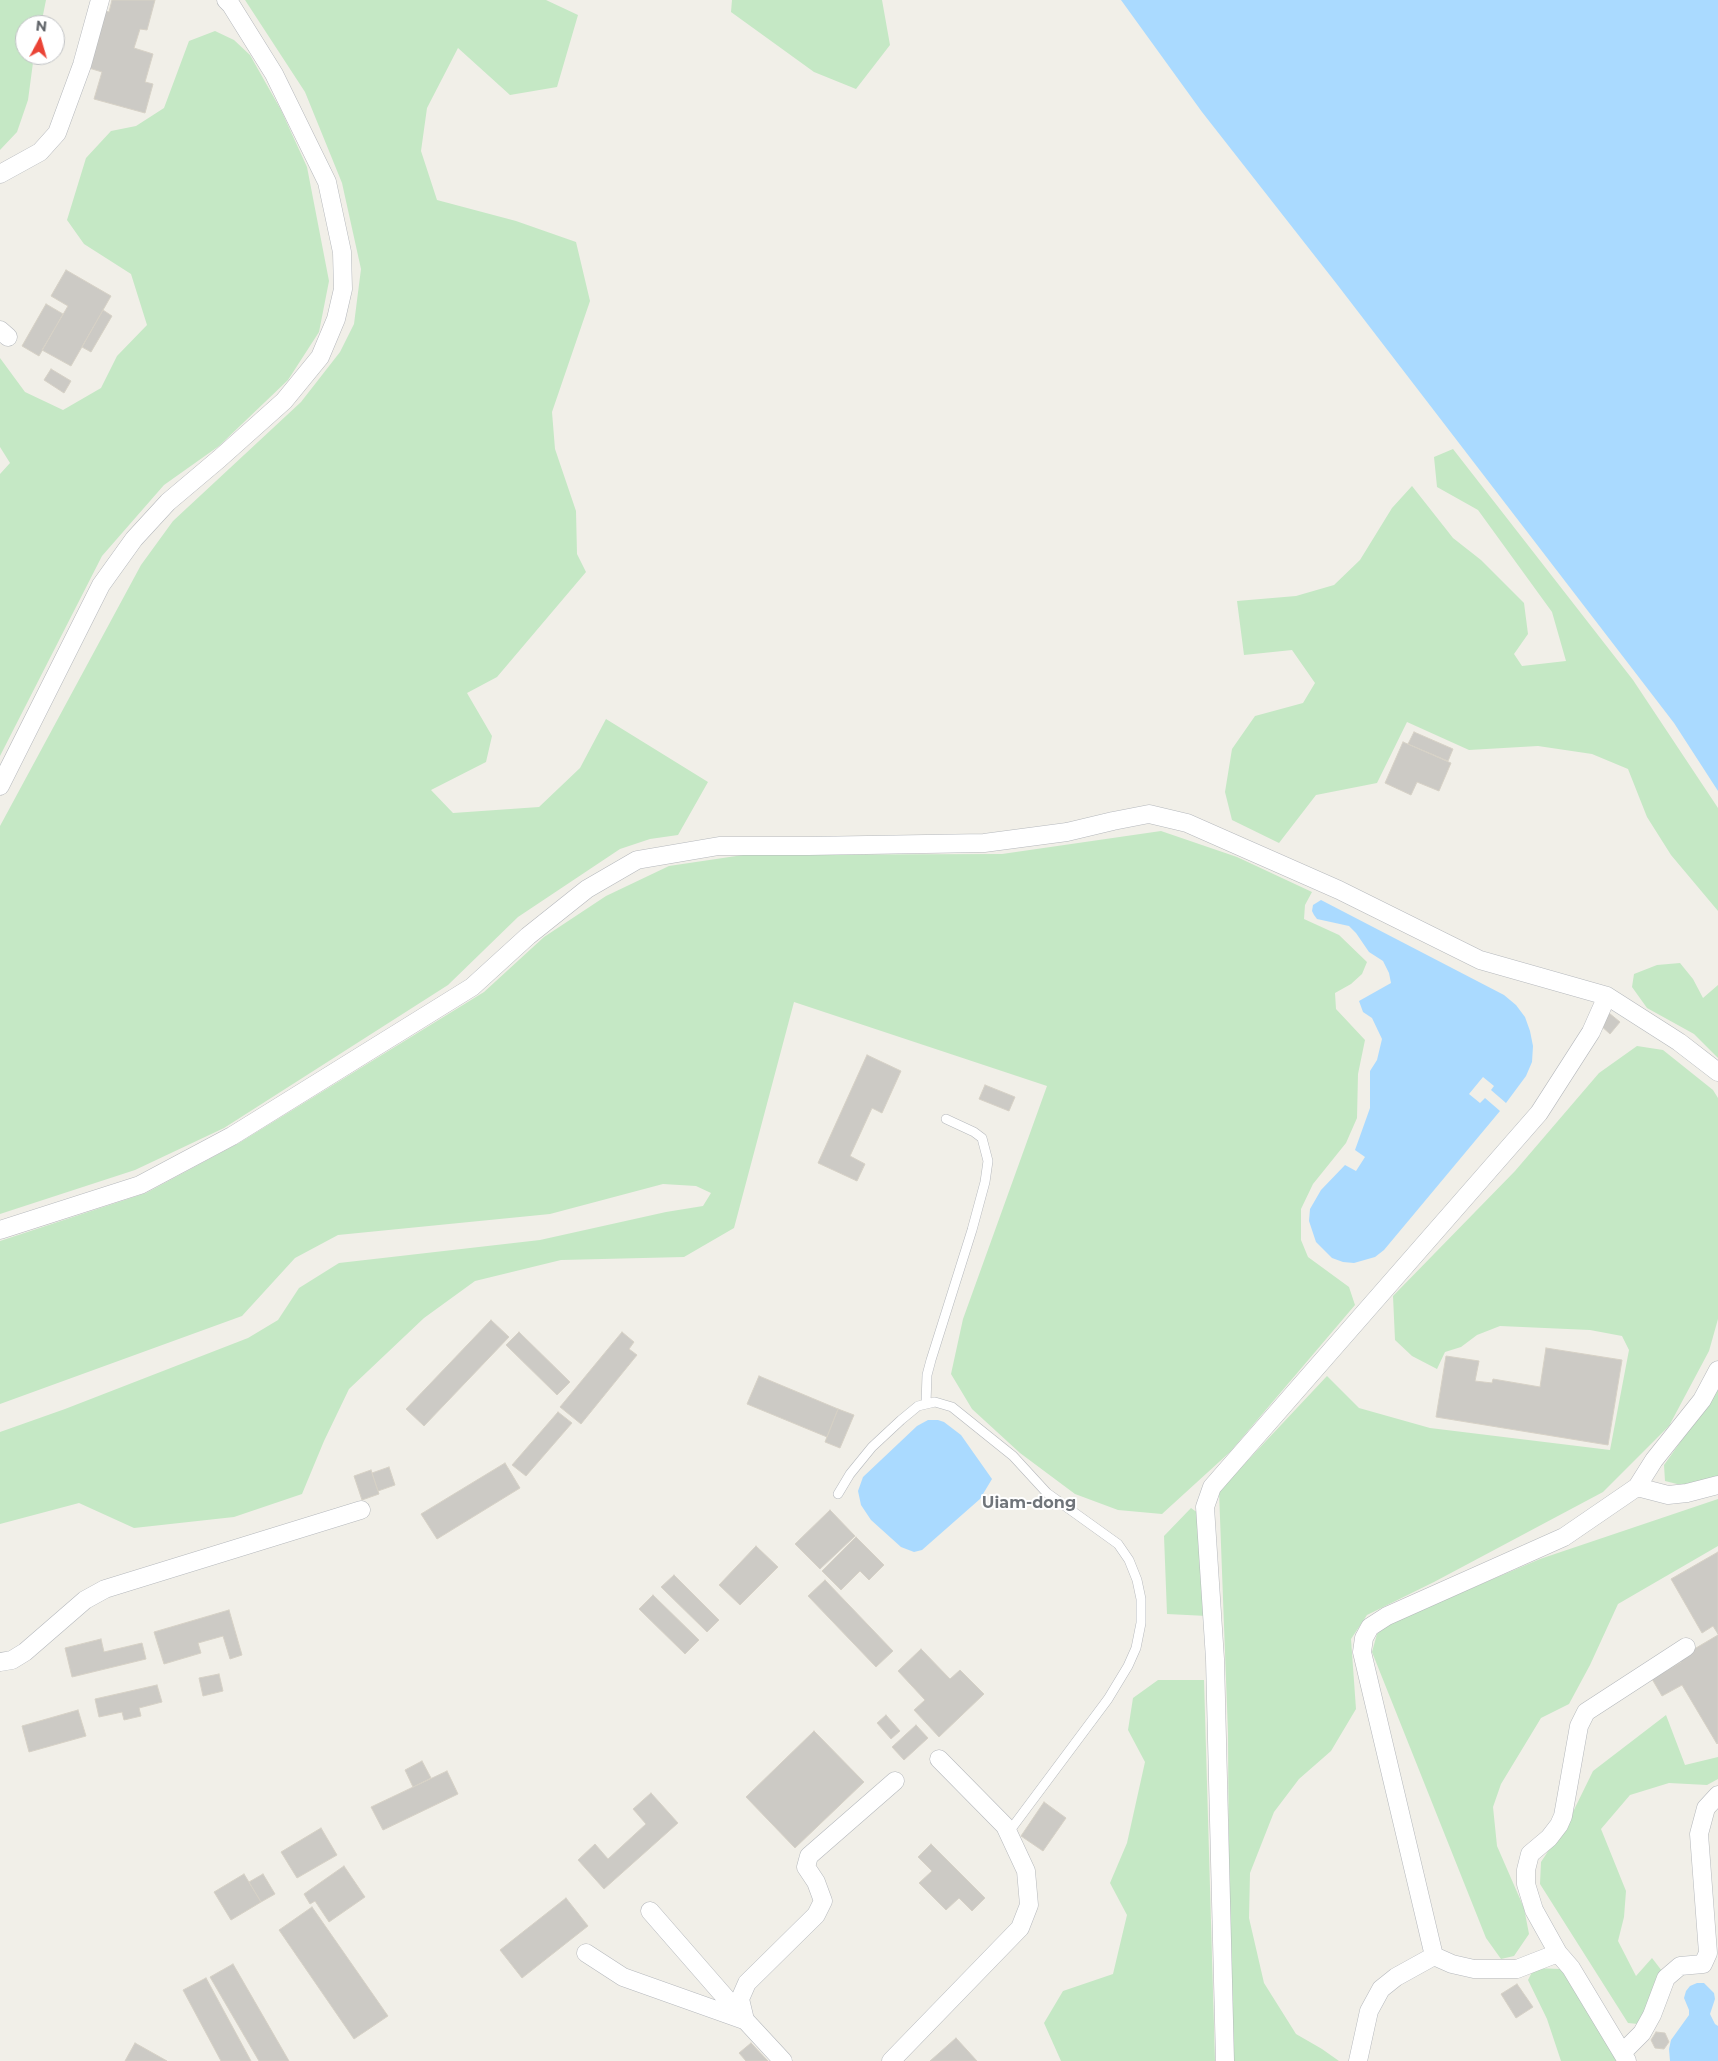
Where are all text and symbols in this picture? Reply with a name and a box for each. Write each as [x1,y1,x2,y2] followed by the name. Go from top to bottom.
[15,15,65,65] north arrow
[35,17,48,36] text: N
[982,1493,1076,1513] district label: Uiam-dong

